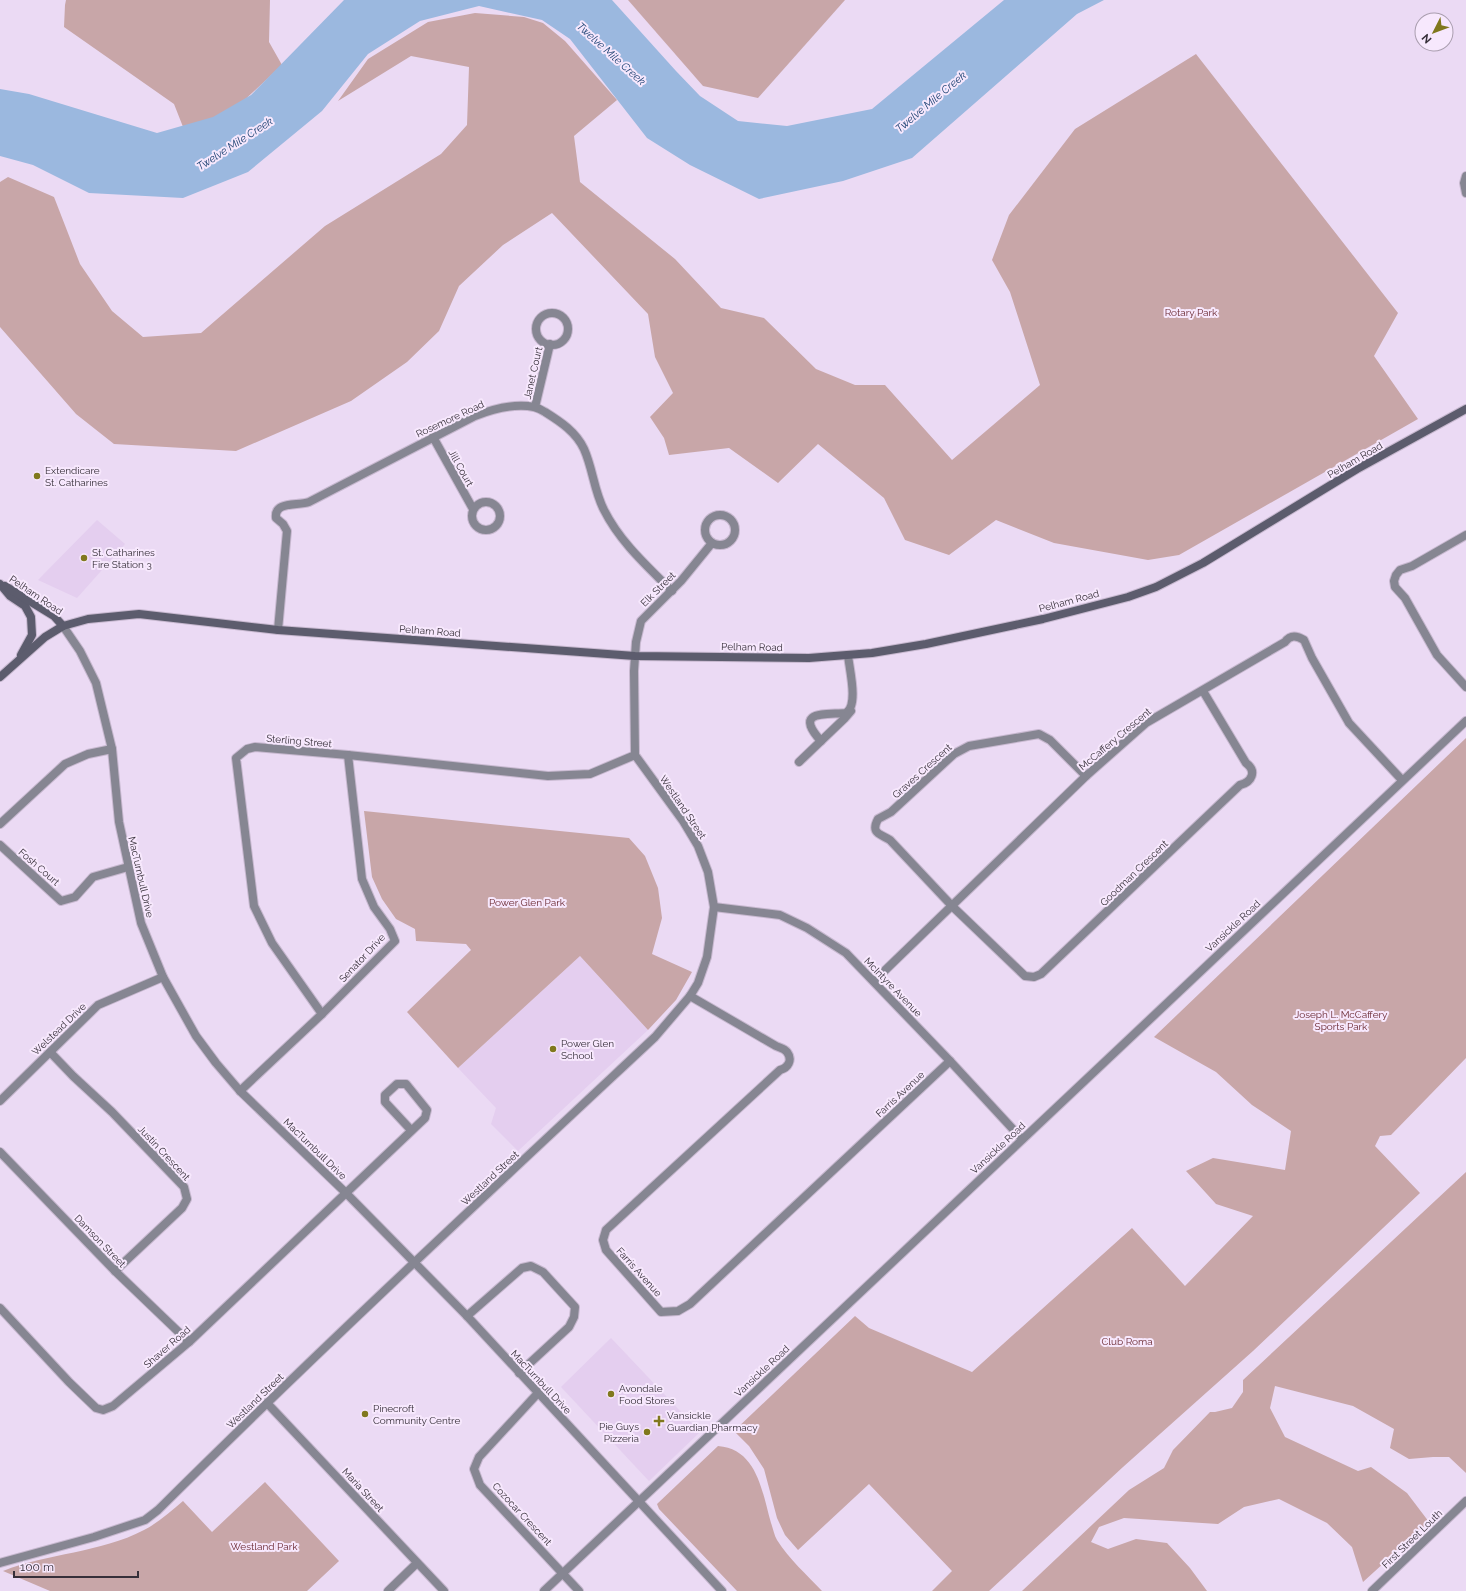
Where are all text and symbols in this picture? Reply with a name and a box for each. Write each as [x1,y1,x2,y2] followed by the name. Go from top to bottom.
[1414,12,1454,52] north arrow
[574,20,648,88] water label: Twelve Mile Creek
[1419,31,1435,46] text: N
[893,69,969,135] water label: Twelve Mile Creek
[195,115,275,173] water label: Twelve Mile Creek
[1165,307,1218,318] park label: Rotary Park
[522,345,545,400] street label: Janet Court
[414,398,486,440] street label: Rosemore Road
[1326,440,1384,480] street label: Pelham Road
[446,448,476,489] street label: Jill Court
[45,465,108,488] place label: Extendicare St. Catharines
[32,471,42,481] marker: Extendicare St. Catharines
[92,547,155,570] place label: St. Catharines Fire Station 3
[79,553,89,563] marker: St. Catharines Fire Station 3
[638,569,678,609] street label: Elk Street
[7,573,65,617] street label: Pelham Road
[1038,588,1100,614] street label: Pelham Road
[399,623,461,639] street label: Pelham Road
[721,641,783,653] street label: Pelham Road
[1077,705,1154,772] street label: McCaffery Crescent
[266,733,333,749] street label: Sterling Street
[890,741,954,800] street label: Graves Crescent
[658,773,709,841] street label: Westland Street
[126,835,156,919] street label: MacTurnbull Drive
[1098,837,1171,908] street label: Goodman Crescent
[16,846,62,888] street label: Fosh Court
[489,897,566,908] park label: Power Glen Park
[1203,898,1263,954] street label: Vansickle Road
[337,931,387,984] street label: Senator Drive
[862,955,924,1019] street label: McIntyre Avenue
[30,1000,88,1057] street label: Welstead Drive
[1294,1009,1388,1032] park label: Joseph L. McCaffery Sports Park
[561,1038,614,1061] place label: Power Glen School
[548,1044,558,1054] marker: Power Glen School
[874,1069,927,1119] street label: Farris Avenue
[281,1116,349,1182] street label: MacTurnbull Drive
[968,1120,1028,1176] street label: Vansickle Road
[136,1123,193,1183] street label: Justin Crescent
[459,1148,521,1207] street label: Westland Street
[72,1212,128,1270] street label: Damson Street
[614,1245,664,1299] street label: Farris Avenue
[141,1324,193,1370] street label: Shaver Road
[1101,1336,1153,1347] park label: Club Roma
[732,1343,792,1399] street label: Vansickle Road
[509,1348,573,1416] street label: MacTurnbull Drive
[224,1371,286,1431] street label: Westland Street
[619,1383,675,1406] place label: Avondale Food Stores
[606,1389,616,1399] marker: Avondale Food Stores
[373,1403,460,1426] place label: Pinecroft Community Centre
[360,1409,370,1419] marker: Pinecroft Community Centre
[667,1410,758,1433] place label: Vansickle Guardian Pharmacy
[654,1416,664,1426] marker: Vansickle Guardian Pharmacy
[599,1421,639,1444] place label: Pie Guys Pizzeria
[642,1427,652,1437] marker: Pie Guys Pizzeria
[340,1466,386,1515] street label: Maria Street
[490,1480,554,1548] street label: Cozocar Crescent
[1380,1507,1444,1571] street label: First Street Louth
[230,1541,298,1552] park label: Westland Park
[14,1553,138,1579] scale bar
[20,1560,54,1574] text: 100 m

